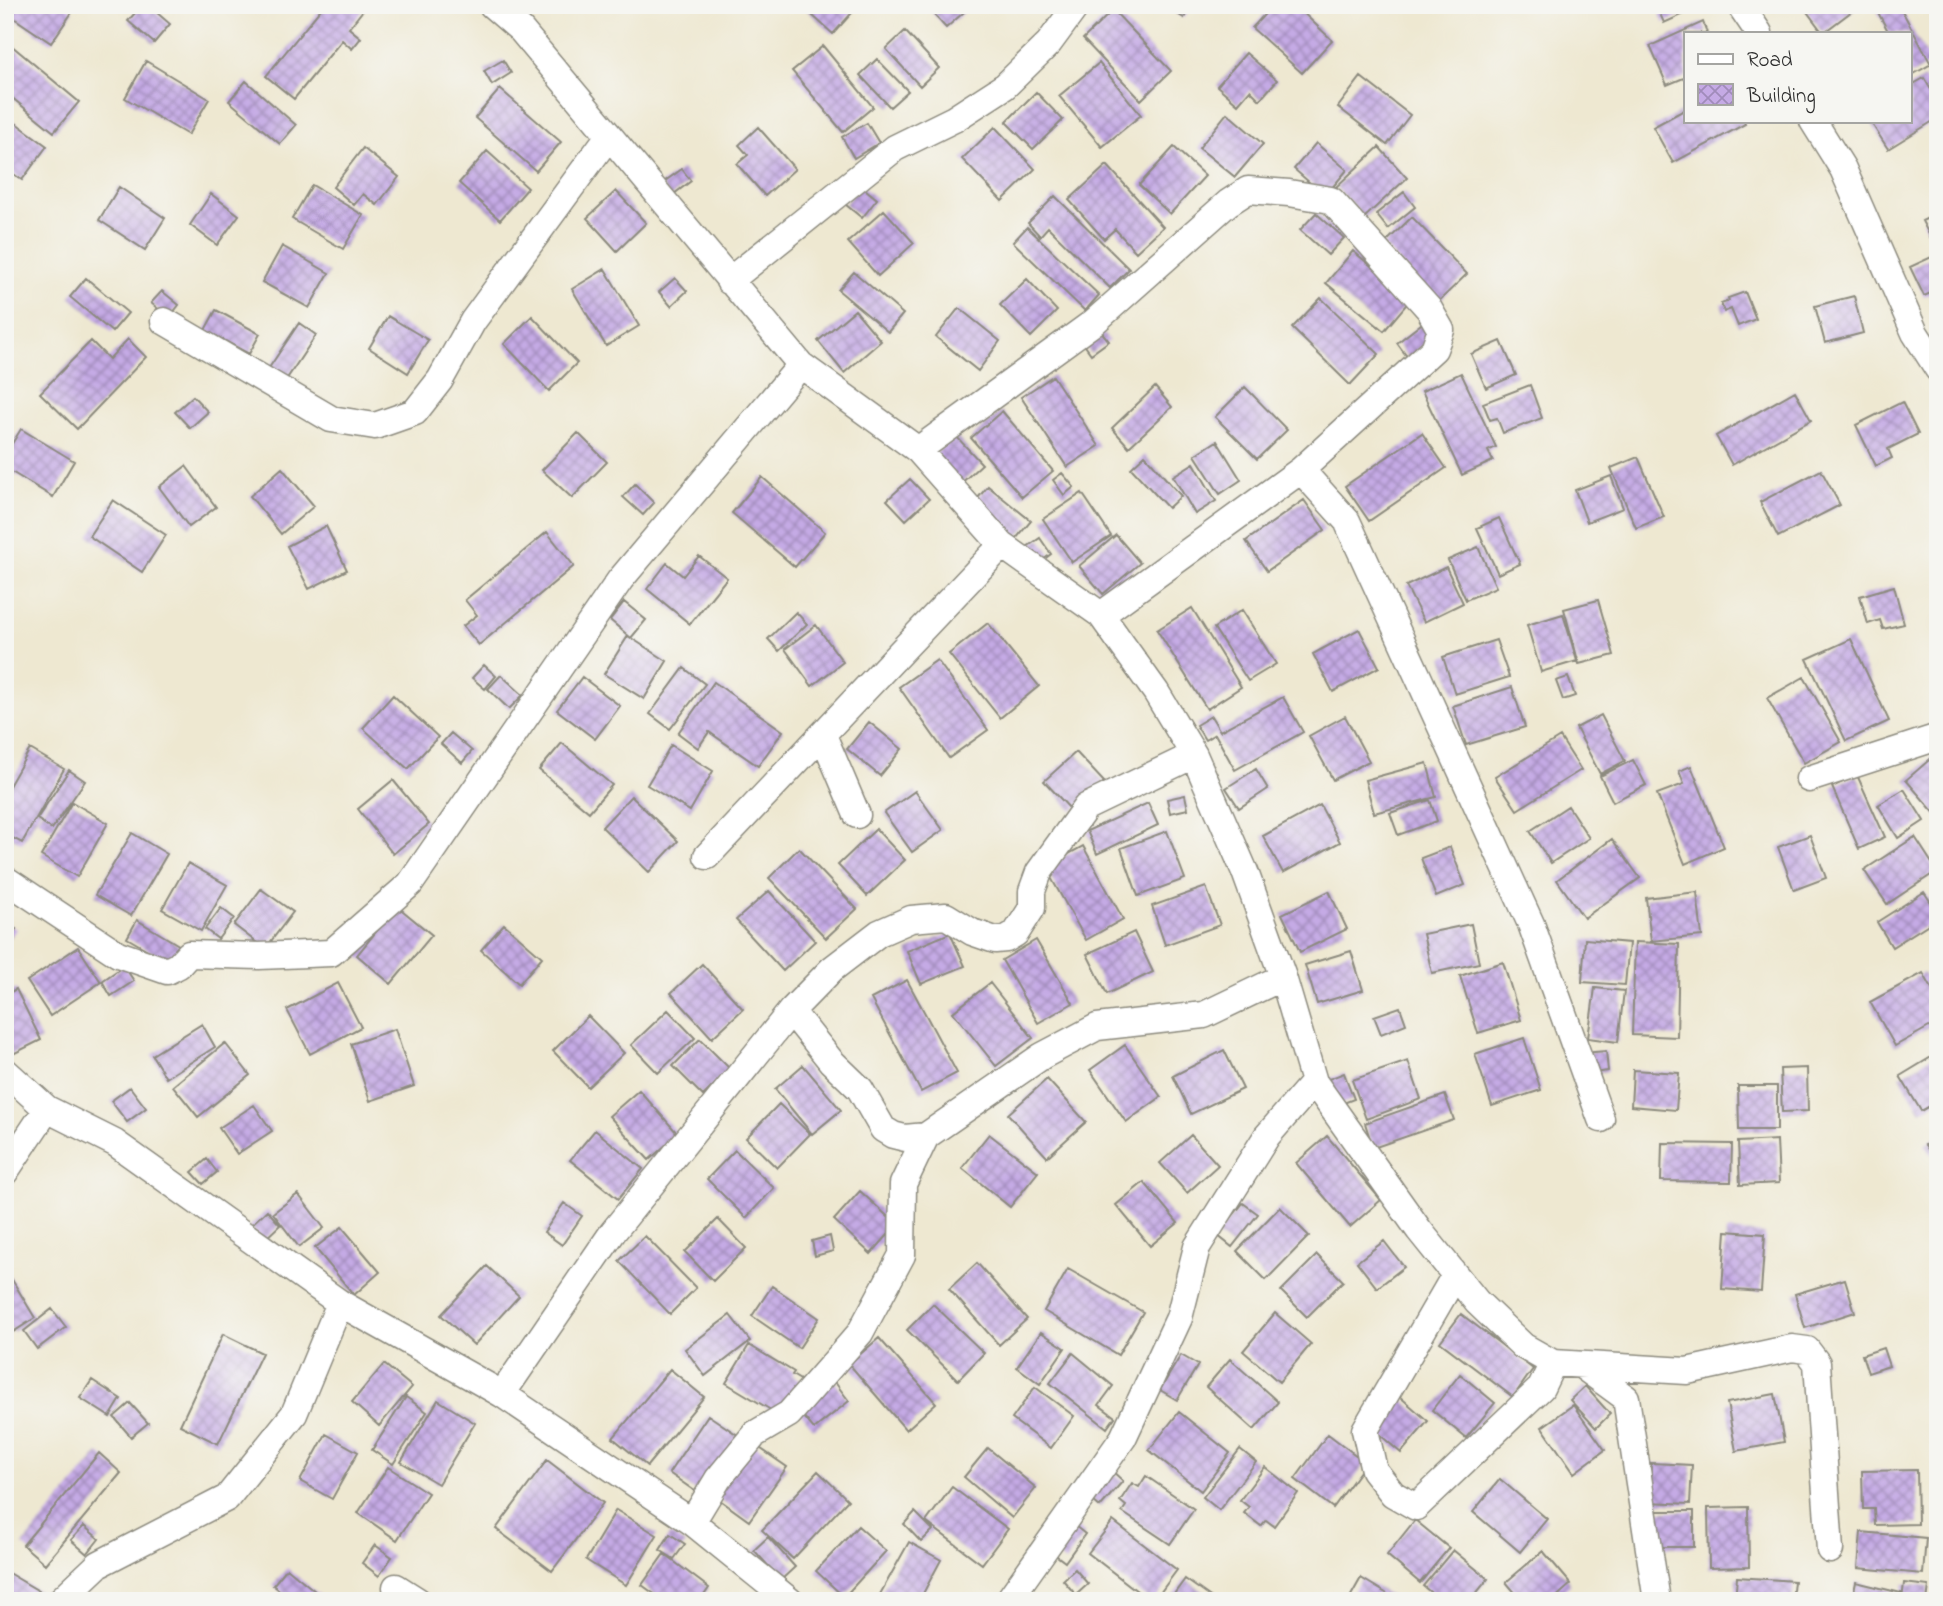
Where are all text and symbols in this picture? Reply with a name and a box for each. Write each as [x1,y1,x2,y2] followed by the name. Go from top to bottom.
[1684,32,1912,122] legend
[1747,46,1793,76] text: Road
[1746,82,1816,114] text: Building

